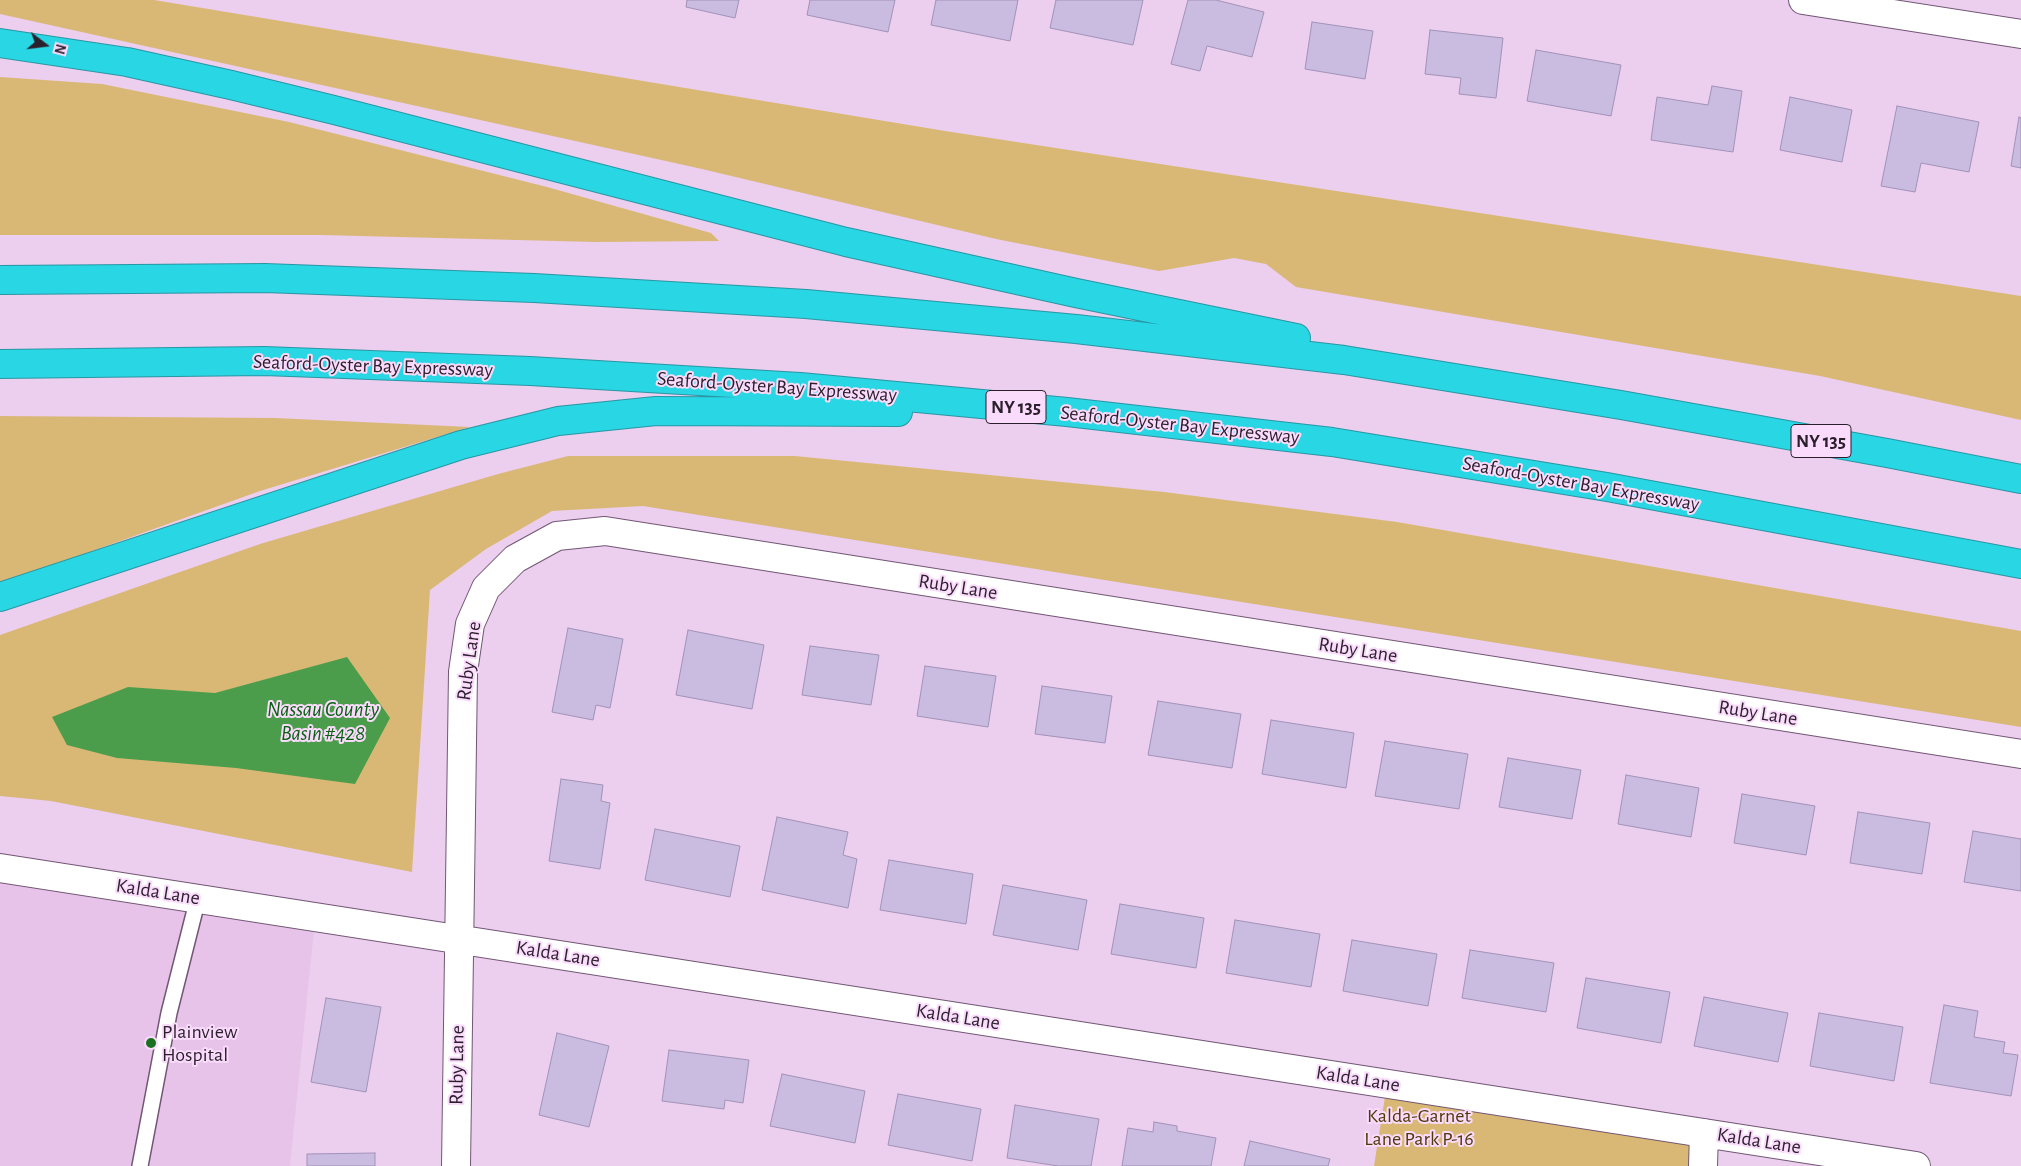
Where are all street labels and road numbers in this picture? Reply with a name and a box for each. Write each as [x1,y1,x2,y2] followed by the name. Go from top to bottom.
[253,350,493,382] street label: Seaford-Oyster Bay Expressway
[656,367,898,407] street label: Seaford-Oyster Bay Expressway
[986,391,1046,424] road number: NY 135
[1059,401,1301,449] street label: Seaford-Oyster Bay Expressway
[1791,424,1851,458] road number: NY 135
[1461,451,1701,517] street label: Seaford-Oyster Bay Expressway
[917,569,999,605] street label: Ruby Lane
[452,620,486,702] street label: Ruby Lane
[1317,632,1399,668] street label: Ruby Lane
[1717,695,1799,731] street label: Ruby Lane
[114,874,202,910] street label: Kalda Lane
[514,936,602,972] street label: Kalda Lane
[914,999,1002,1035] street label: Kalda Lane
[444,1025,470,1105] street label: Ruby Lane
[1314,1061,1402,1097] street label: Kalda Lane
[1715,1123,1803,1159] street label: Kalda Lane

